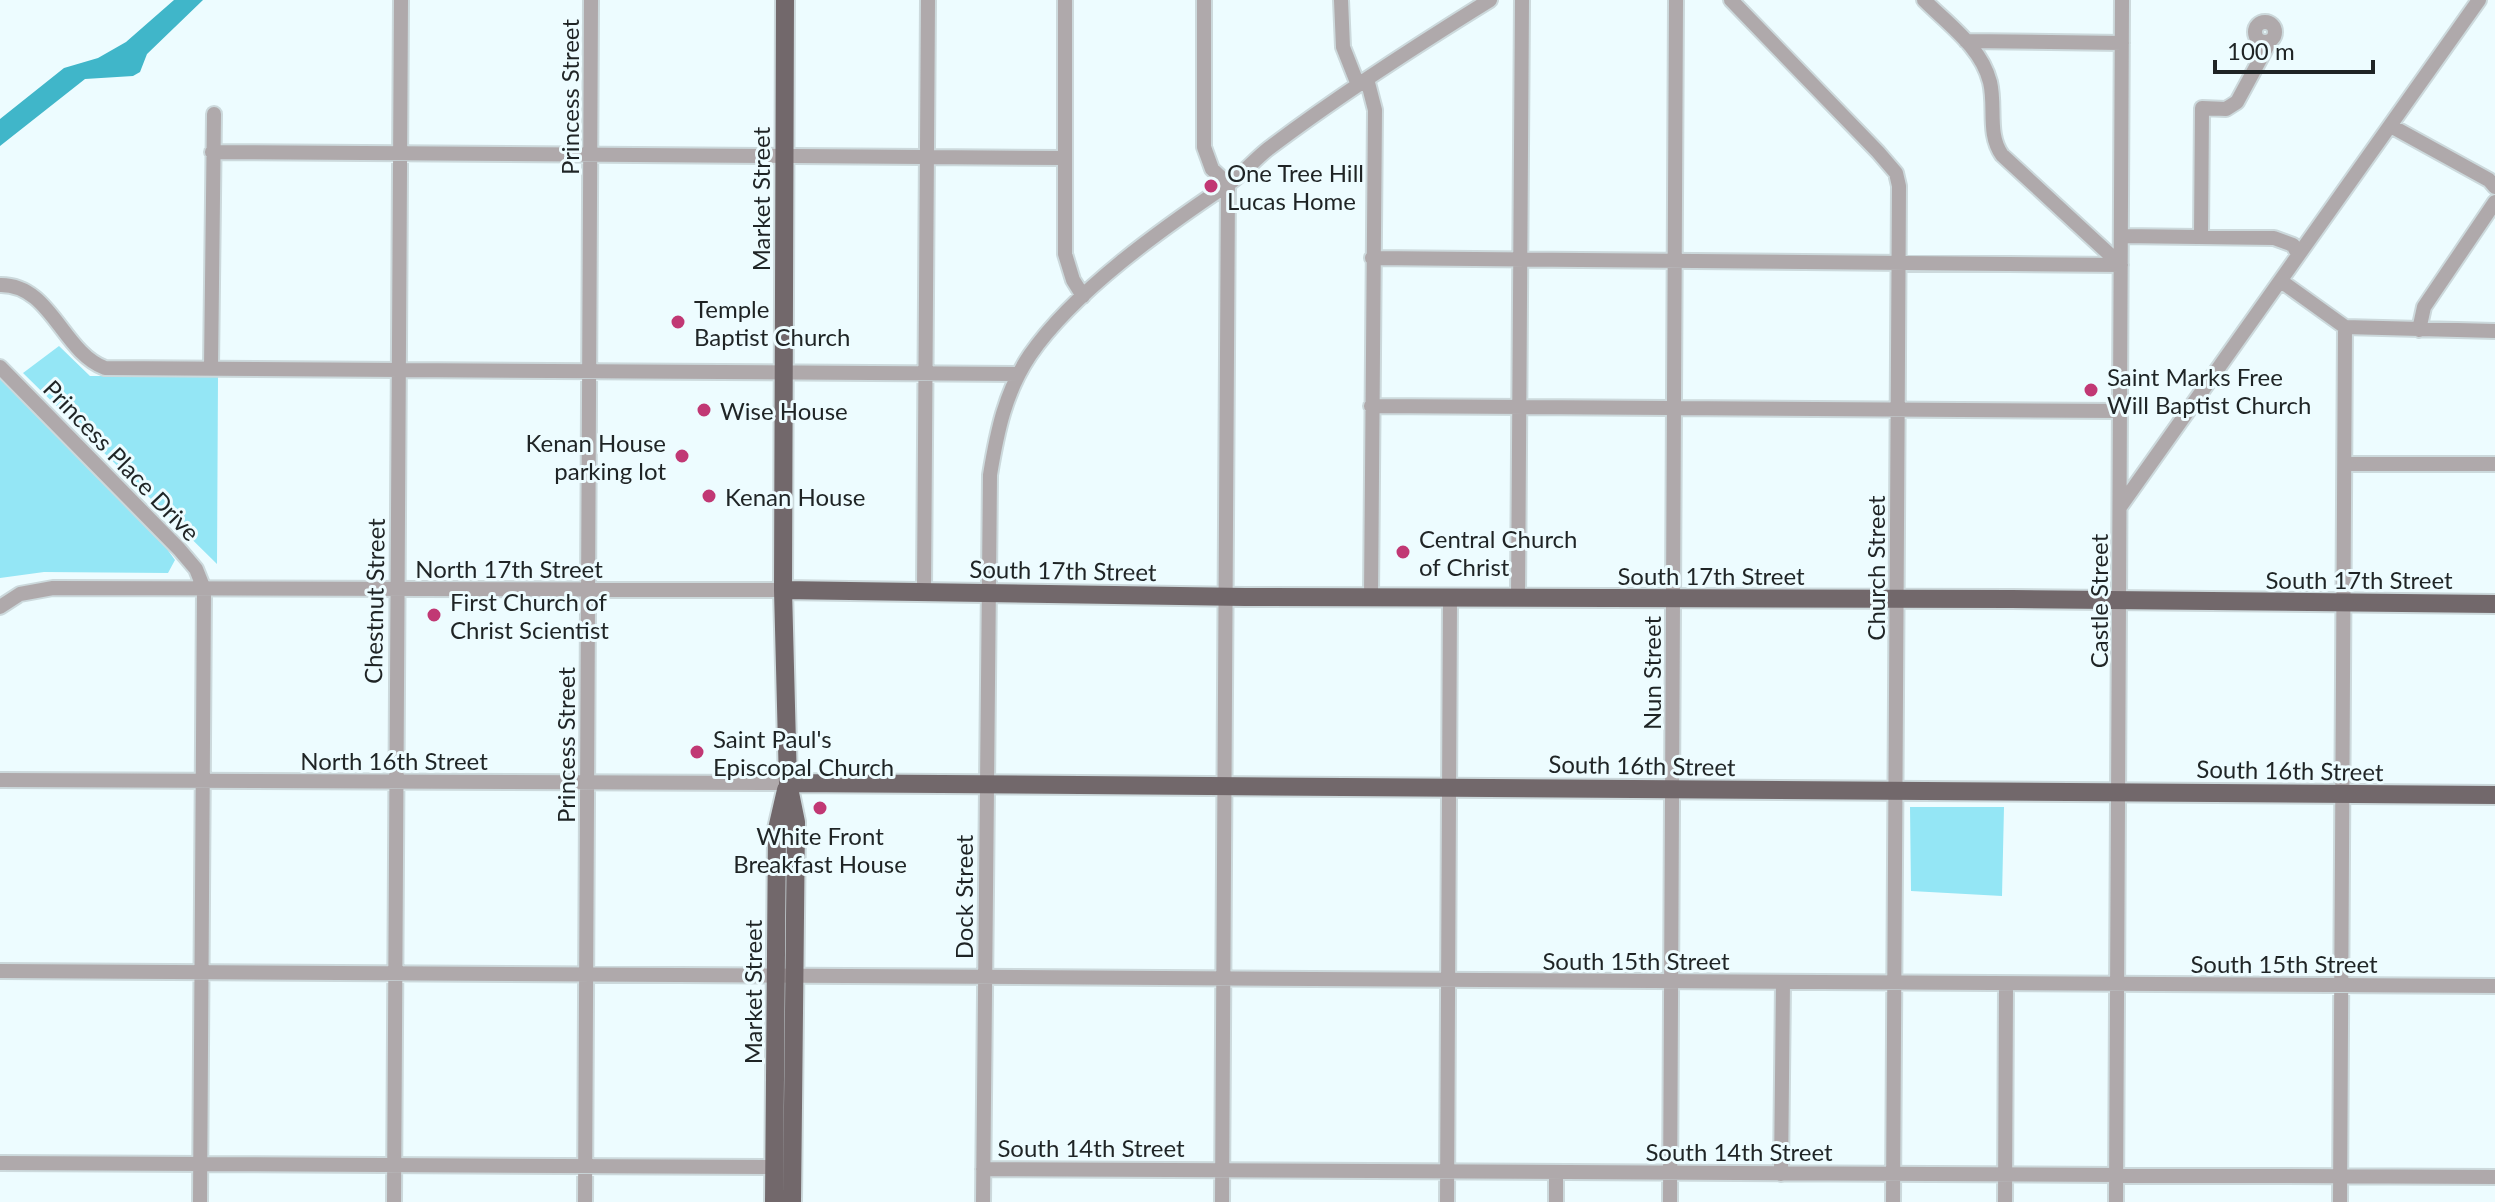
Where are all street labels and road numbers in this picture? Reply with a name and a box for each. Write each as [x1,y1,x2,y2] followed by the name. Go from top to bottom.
[555,19,584,175] street label: Princess Street
[746,126,775,271] street label: Market Street
[38,374,206,546] street label: Princess Place Drive
[1861,495,1890,641] street label: Church Street
[358,517,390,684] street label: Chestnut Street
[2084,533,2113,668] street label: Castle Street
[415,554,603,583] street label: North 17th Street
[969,554,1157,586] street label: South 17th Street
[1617,561,1805,590] street label: South 17th Street
[2265,565,2453,594] street label: South 17th Street
[1637,615,1666,730] street label: Nun Street
[551,667,580,823] street label: Princess Street
[300,746,488,775] street label: North 16th Street
[1548,749,1736,781] street label: South 16th Street
[2196,754,2384,786] street label: South 16th Street
[949,834,978,959] street label: Dock Street
[738,919,767,1064] street label: Market Street
[1542,946,1730,975] street label: South 15th Street
[2190,949,2378,978] street label: South 15th Street
[997,1133,1185,1162] street label: South 14th Street
[1645,1137,1833,1166] street label: South 14th Street

